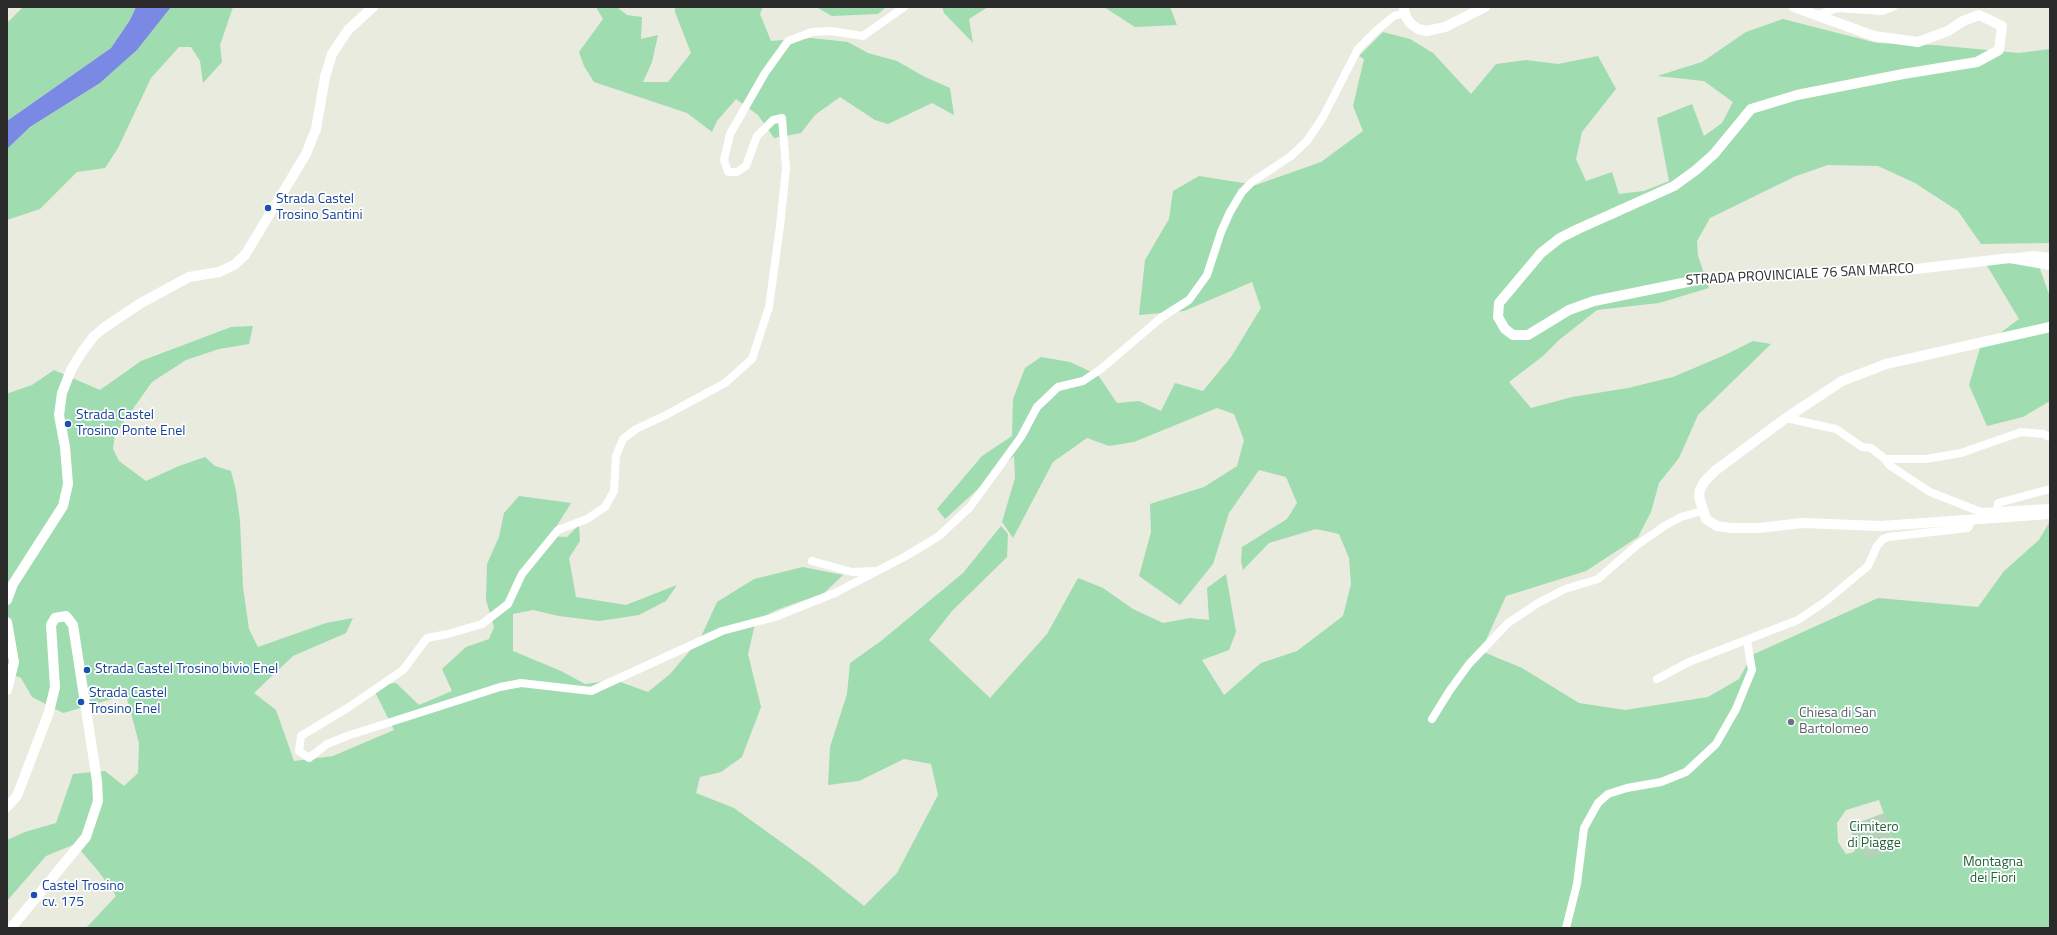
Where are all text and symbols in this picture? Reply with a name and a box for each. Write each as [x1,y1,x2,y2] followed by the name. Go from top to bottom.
[276,192,362,224] place label: Strada Castel Trosino Santini
[263,203,273,213] marker: Strada Castel Trosino Santini
[1685,261,1915,289] street label: STRADA PROVINCIALE 76 SAN MARCO
[76,408,186,440] place label: Strada Castel Trosino Ponte Enel
[63,419,73,429] marker: Strada Castel Trosino Ponte Enel
[95,662,278,678] place label: Strada Castel Trosino bivio Enel
[82,665,92,675] marker: Strada Castel Trosino bivio Enel
[89,686,167,718] place label: Strada Castel Trosino Enel
[76,697,86,707] marker: Strada Castel Trosino Enel
[1799,706,1877,738] place label: Chiesa di San Bartolomeo
[1786,717,1796,727] marker: Chiesa di San Bartolomeo
[1847,820,1901,852] park label: Cimitero di Piagge
[1963,855,2023,888] park label: Montagna dei Fiori
[42,879,124,912] place label: Castel Trosino cv. 175
[29,890,39,900] marker: Castel Trosino cv. 175

